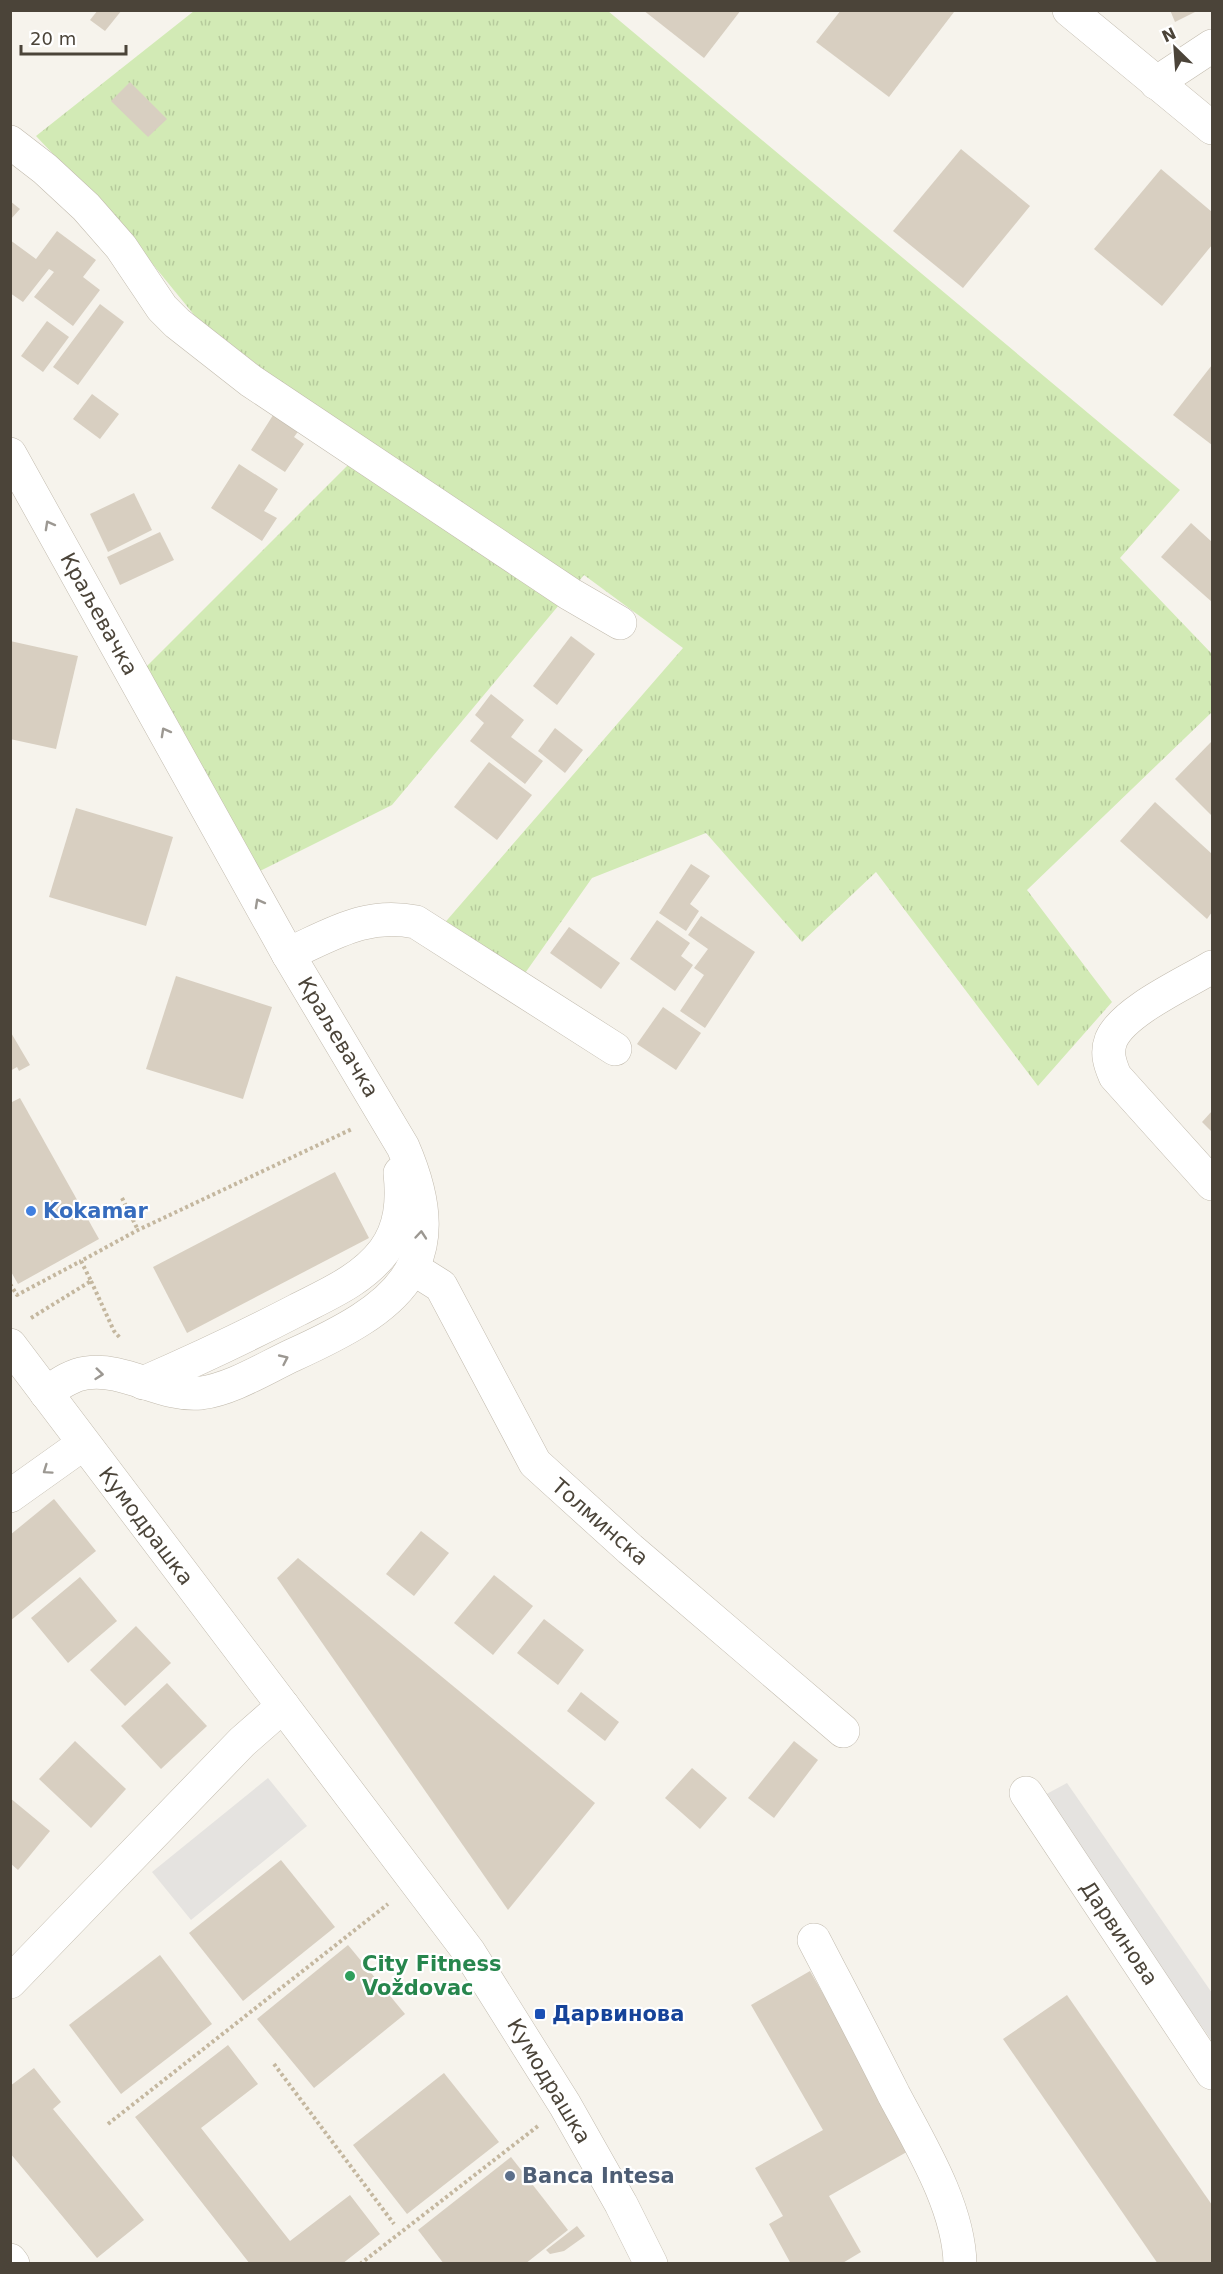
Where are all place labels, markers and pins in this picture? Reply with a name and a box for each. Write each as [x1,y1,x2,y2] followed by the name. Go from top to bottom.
[43,1199,149,1223] place label: Kokamar
[24,1204,38,1218] marker: Kokamar
[362,1952,501,2000] place label: City Fitness Voždovac
[343,1969,357,1983] marker: City Fitness Voždovac
[552,2002,684,2026] place label: Дарвинова
[533,2007,547,2021] marker: Дарвинова
[522,2164,675,2188] place label: Banca Intesa
[503,2169,517,2183] marker: Banca Intesa

